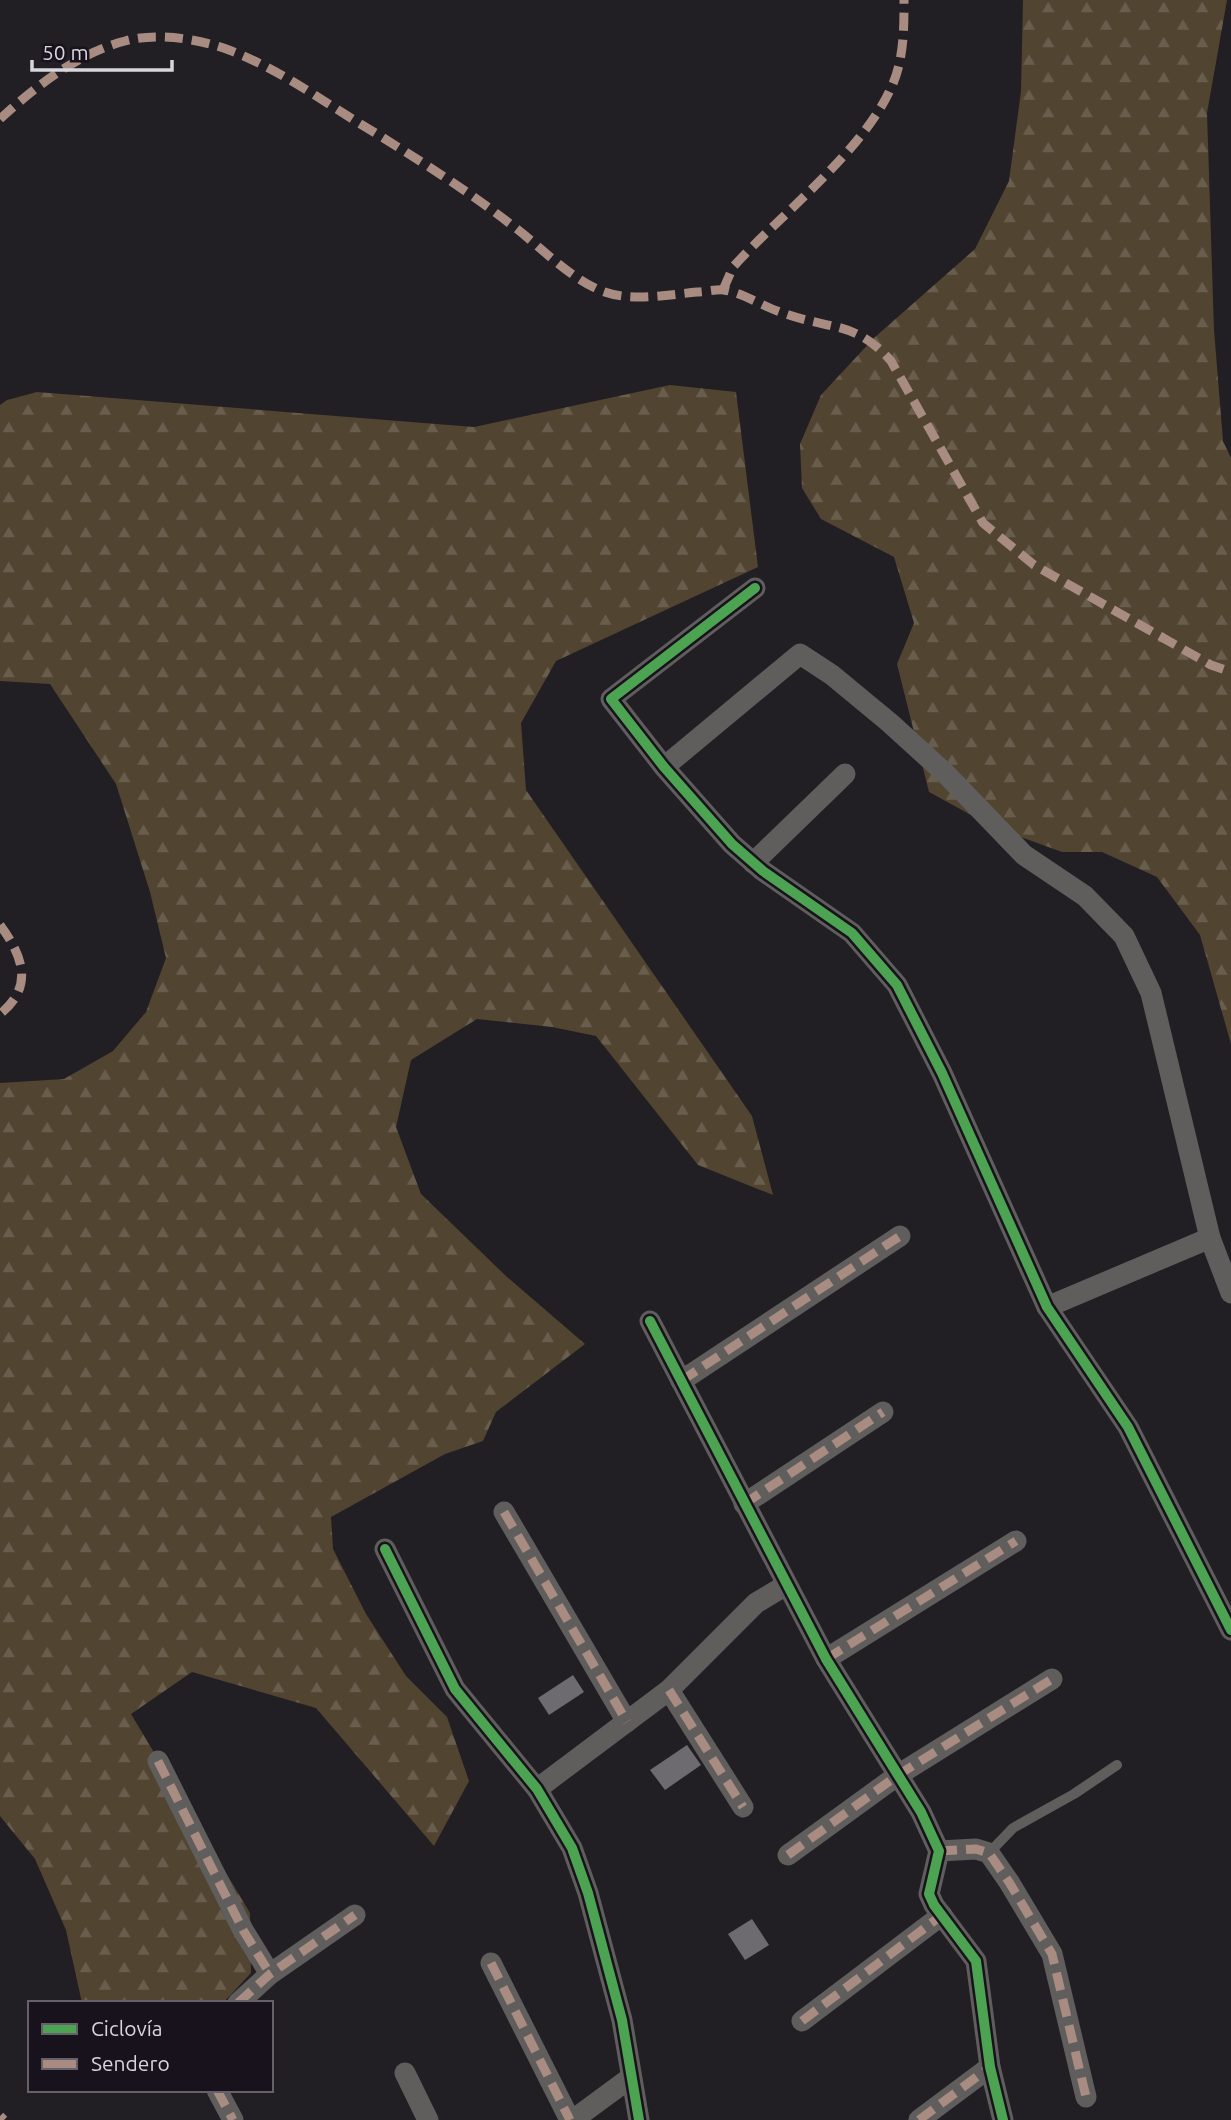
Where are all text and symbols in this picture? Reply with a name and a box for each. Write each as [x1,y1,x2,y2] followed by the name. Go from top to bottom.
[32,28,172,72] scale bar
[42,40,89,64] text: 50 m
[28,2001,273,2092] legend
[91,2016,163,2040] text: Ciclovía
[91,2051,170,2075] text: Sendero

